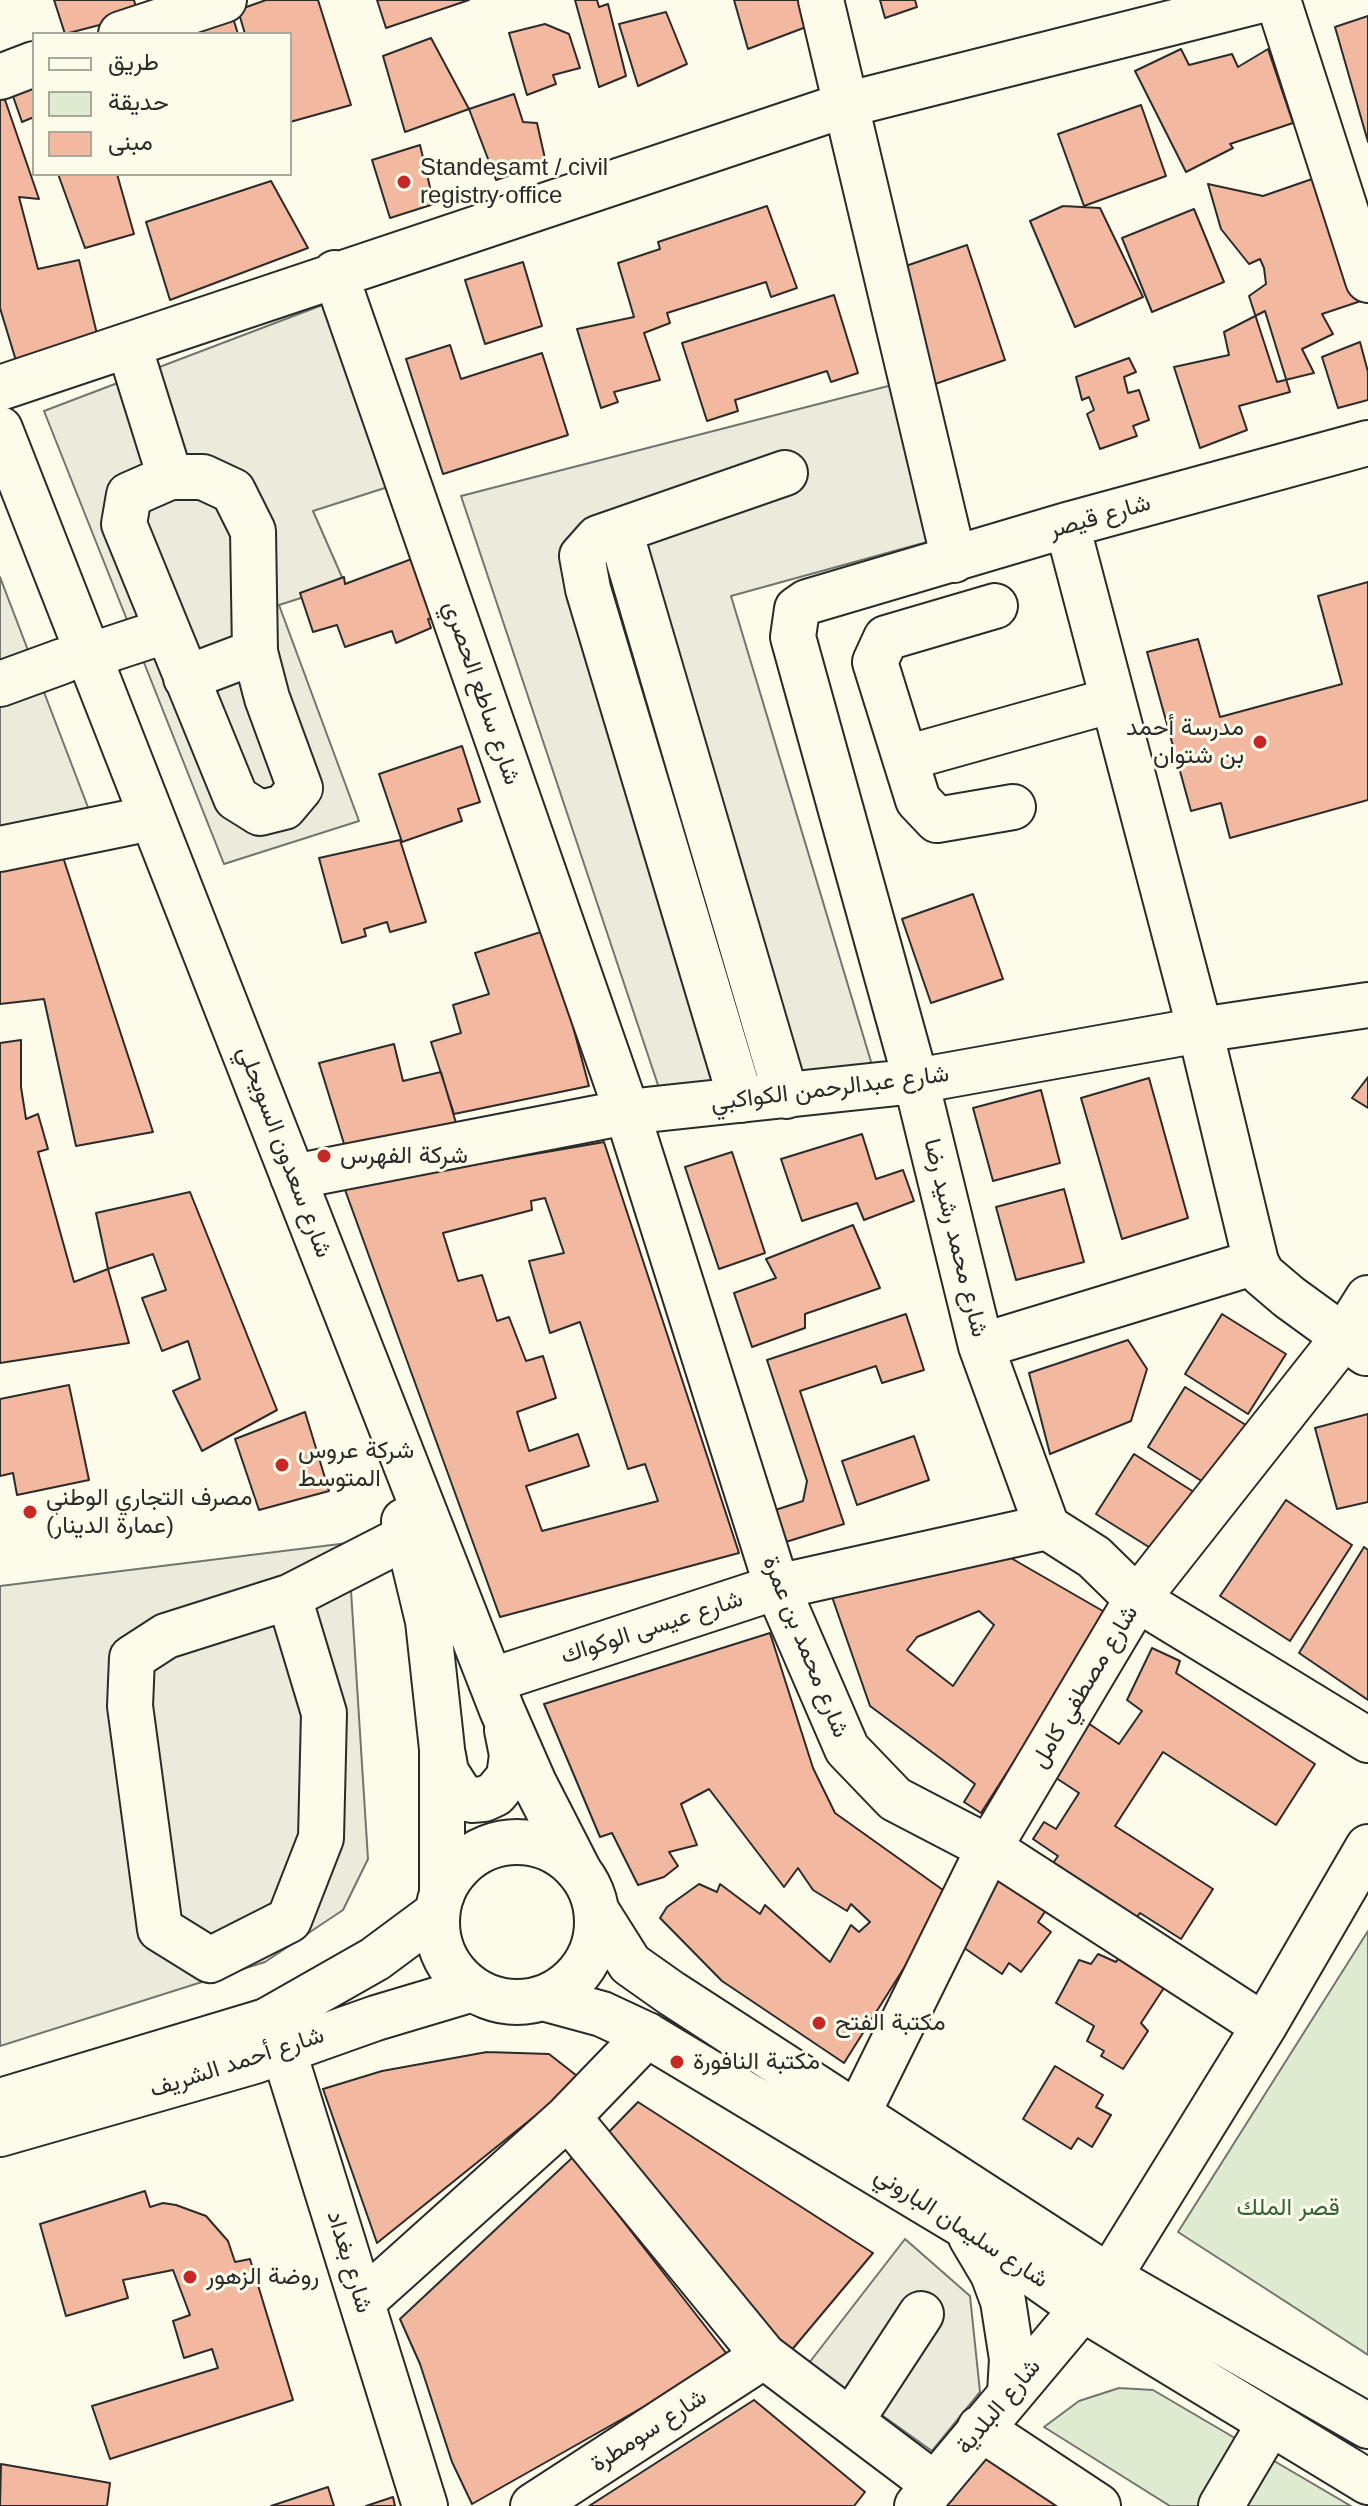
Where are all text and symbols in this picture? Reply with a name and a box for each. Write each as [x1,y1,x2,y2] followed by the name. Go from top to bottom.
[32,32,292,176] legend
[108,48,159,75] text: طريق
[108,88,169,115] text: حديقة
[108,128,153,155] text: مبنى
[420,154,608,210] place label: Standesamt / civil registry office
[395,173,413,191] marker: Standesamt / civil registry office
[1046,489,1154,545] street label: شارع قيصر
[436,597,526,789] street label: شارع ساطع الحصري
[1126,714,1244,770] place label: مدرسة أحمد بن شتوان
[1251,733,1269,751] marker: مدرسة أحمد بن شتوان
[230,1042,338,1262] street label: شارع سعدون السويحلي
[709,1060,951,1118] street label: شارع عبدالرحمن الكواكبي
[916,1136,994,1340] street label: شارع محمد رشيد رضا
[340,1142,468,1170] place label: شركة الفهرس
[315,1147,333,1165] marker: شركة الفهرس
[298,1437,414,1493] place label: شركة عروس المتوسط
[273,1456,291,1474] marker: شركة عروس المتوسط
[46,1484,253,1540] place label: مصرف التجاري الوطني (عمارة الدينار)
[21,1503,39,1521] marker: مصرف التجاري الوطني (عمارة الدينار)
[755,1552,855,1742] street label: شارع محمد بن عمرة
[557,1585,747,1671] street label: شارع عيسى الوكواك
[1025,1600,1145,1774] street label: شارع مصطفي كامل
[835,2009,946,2037] place label: مكتبة الفتح
[810,2014,828,2032] marker: مكتبة الفتح
[146,2021,328,2105] street label: شارع أحمد الشريف
[693,2048,820,2076] place label: مكتبة النافورة
[668,2053,686,2071] marker: مكتبة النافورة
[869,2161,1053,2295] street label: شارع سليمان الباروني
[1236,2194,1340,2222] park label: قصر الملك
[320,2207,378,2317] street label: شارع بغداد
[206,2263,319,2291] place label: روضة الزهور
[181,2268,199,2286] marker: روضة الزهور
[951,2353,1047,2461] street label: شارع البلدية
[586,2383,712,2479] street label: شارع سومطرة

